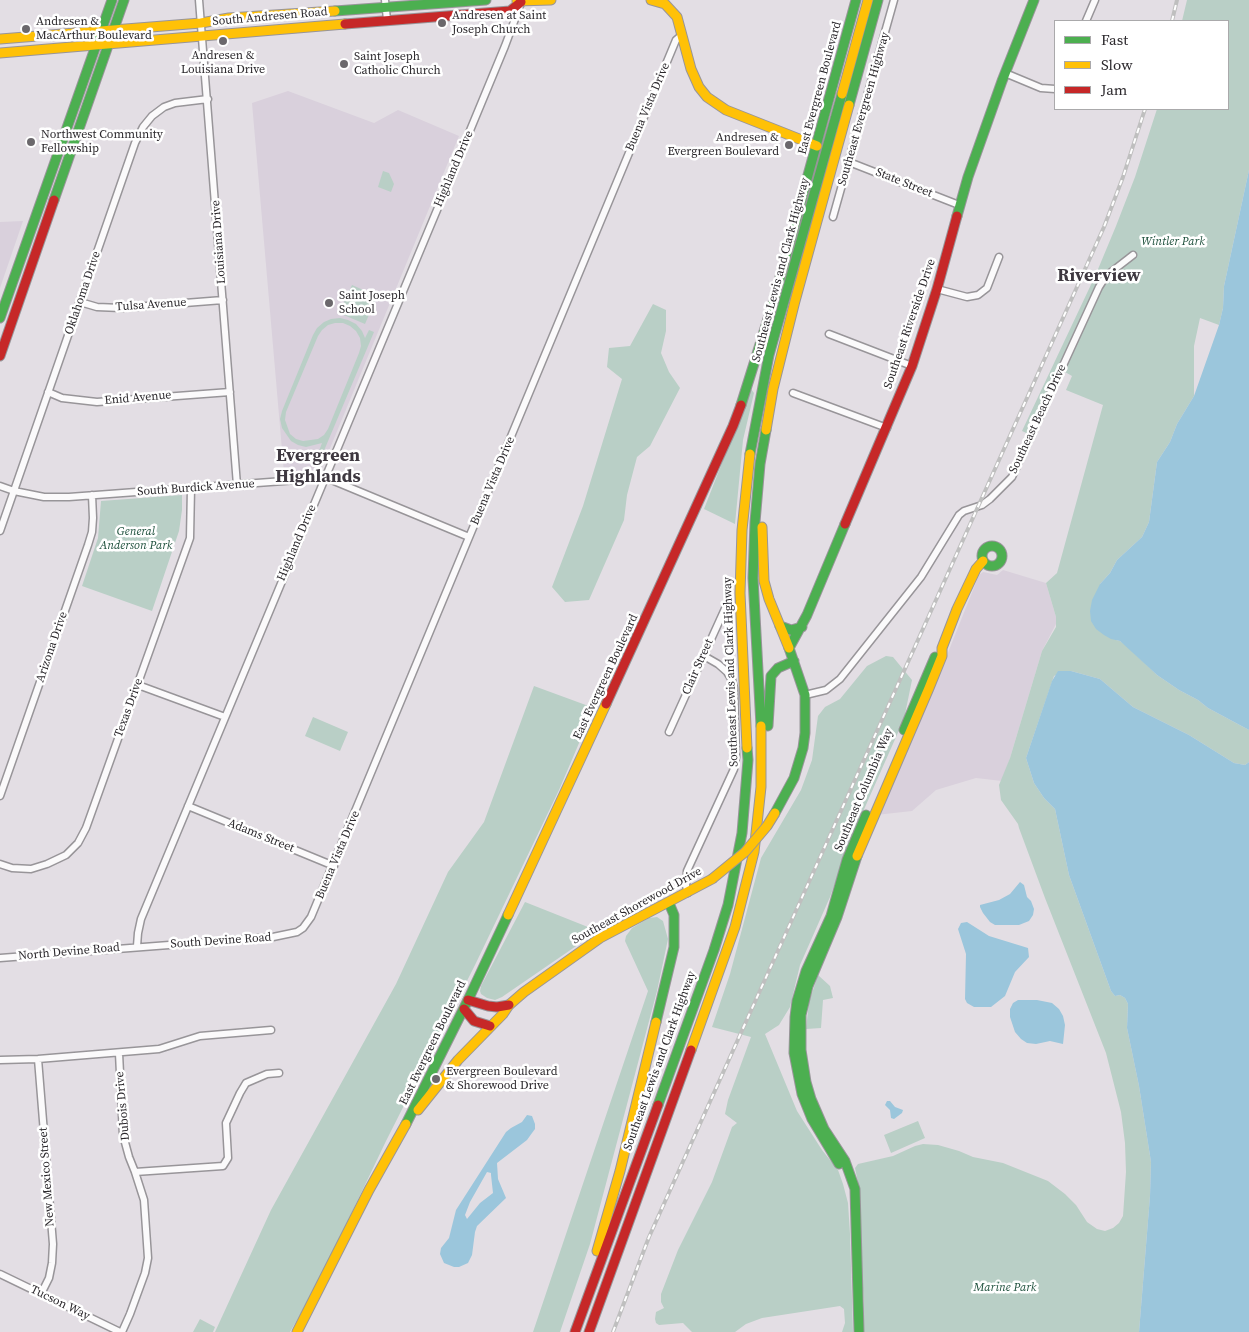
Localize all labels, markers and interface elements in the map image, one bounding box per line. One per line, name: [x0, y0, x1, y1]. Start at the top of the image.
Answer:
street label: South Andresen Road: [212, 5, 328, 29]
place label: Andresen at Saint Joseph Church: [452, 9, 546, 37]
place label: Andresen & MacArthur Boulevard: [36, 15, 152, 43]
marker: Andresen at Saint Joseph Church: [436, 17, 448, 29]
street label: East Evergreen Boulevard: [795, 20, 845, 156]
legend: [1054, 20, 1229, 110]
marker: Andresen & MacArthur Boulevard: [20, 23, 32, 35]
text: Fast: [1101, 29, 1128, 50]
street label: Southeast Evergreen Highway: [835, 31, 893, 187]
marker: Andresen & Louisiana Drive: [217, 35, 229, 47]
place label: Andresen & Louisiana Drive: [181, 49, 265, 77]
place label: Saint Joseph Catholic Church: [354, 50, 441, 78]
text: Slow: [1101, 54, 1133, 75]
marker: Saint Joseph Catholic Church: [338, 58, 350, 70]
street label: Buena Vista Drive: [623, 61, 673, 153]
text: Jam: [1101, 79, 1127, 100]
place label: Northwest Community Fellowship: [41, 128, 163, 156]
street label: Highland Drive: [431, 129, 477, 209]
place label: Andresen & Evergreen Boulevard: [667, 131, 779, 159]
marker: Northwest Community Fellowship: [25, 136, 37, 148]
marker: Andresen & Evergreen Boulevard: [783, 139, 795, 151]
street label: State Street: [874, 165, 934, 201]
street label: Southeast Lewis and Clark Highway: [749, 176, 813, 364]
street label: Louisiana Drive: [209, 200, 229, 284]
park label: Wintler Park: [1141, 235, 1205, 249]
street label: Oklahoma Drive: [62, 249, 104, 337]
street label: Southeast Riverside Drive: [881, 257, 939, 391]
district label: Riverview: [1057, 265, 1141, 287]
place label: Saint Joseph School: [339, 289, 405, 317]
street label: Tulsa Avenue: [115, 295, 187, 315]
marker: Saint Joseph School: [323, 297, 335, 309]
street label: Southeast Beach Drive: [1006, 362, 1070, 476]
street label: Enid Avenue: [104, 388, 172, 408]
street label: Buena Vista Drive: [468, 435, 518, 527]
district label: Evergreen Highlands: [275, 445, 361, 488]
street label: South Burdick Avenue: [137, 477, 255, 499]
street label: Highland Drive: [274, 503, 320, 583]
park label: General Anderson Park: [100, 525, 172, 553]
street label: Southeast Lewis and Clark Highway: [720, 577, 742, 767]
street label: Arizona Drive: [33, 610, 71, 684]
street label: East Evergreen Boulevard: [571, 612, 641, 742]
street label: Clair Street: [679, 637, 717, 697]
street label: Texas Drive: [112, 677, 146, 739]
street label: Southeast Columbia Way: [832, 726, 896, 854]
street label: Buena Vista Drive: [313, 809, 363, 901]
street label: Adams Street: [226, 816, 296, 856]
street label: Southeast Shorewood Drive: [570, 864, 704, 948]
street label: South Devine Road: [170, 930, 272, 952]
street label: North Devine Road: [18, 940, 120, 964]
street label: Southeast Lewis and Clark Highway: [621, 969, 699, 1153]
street label: East Evergreen Boulevard: [397, 978, 469, 1108]
place label: Evergreen Boulevard & Shorewood Drive: [446, 1065, 558, 1093]
street label: Dubois Drive: [113, 1071, 133, 1141]
marker: Evergreen Boulevard & Shorewood Drive: [430, 1073, 442, 1085]
street label: New Mexico Street: [36, 1127, 58, 1227]
park label: Marine Park: [973, 1281, 1037, 1295]
street label: Tucson Way: [28, 1282, 92, 1324]

